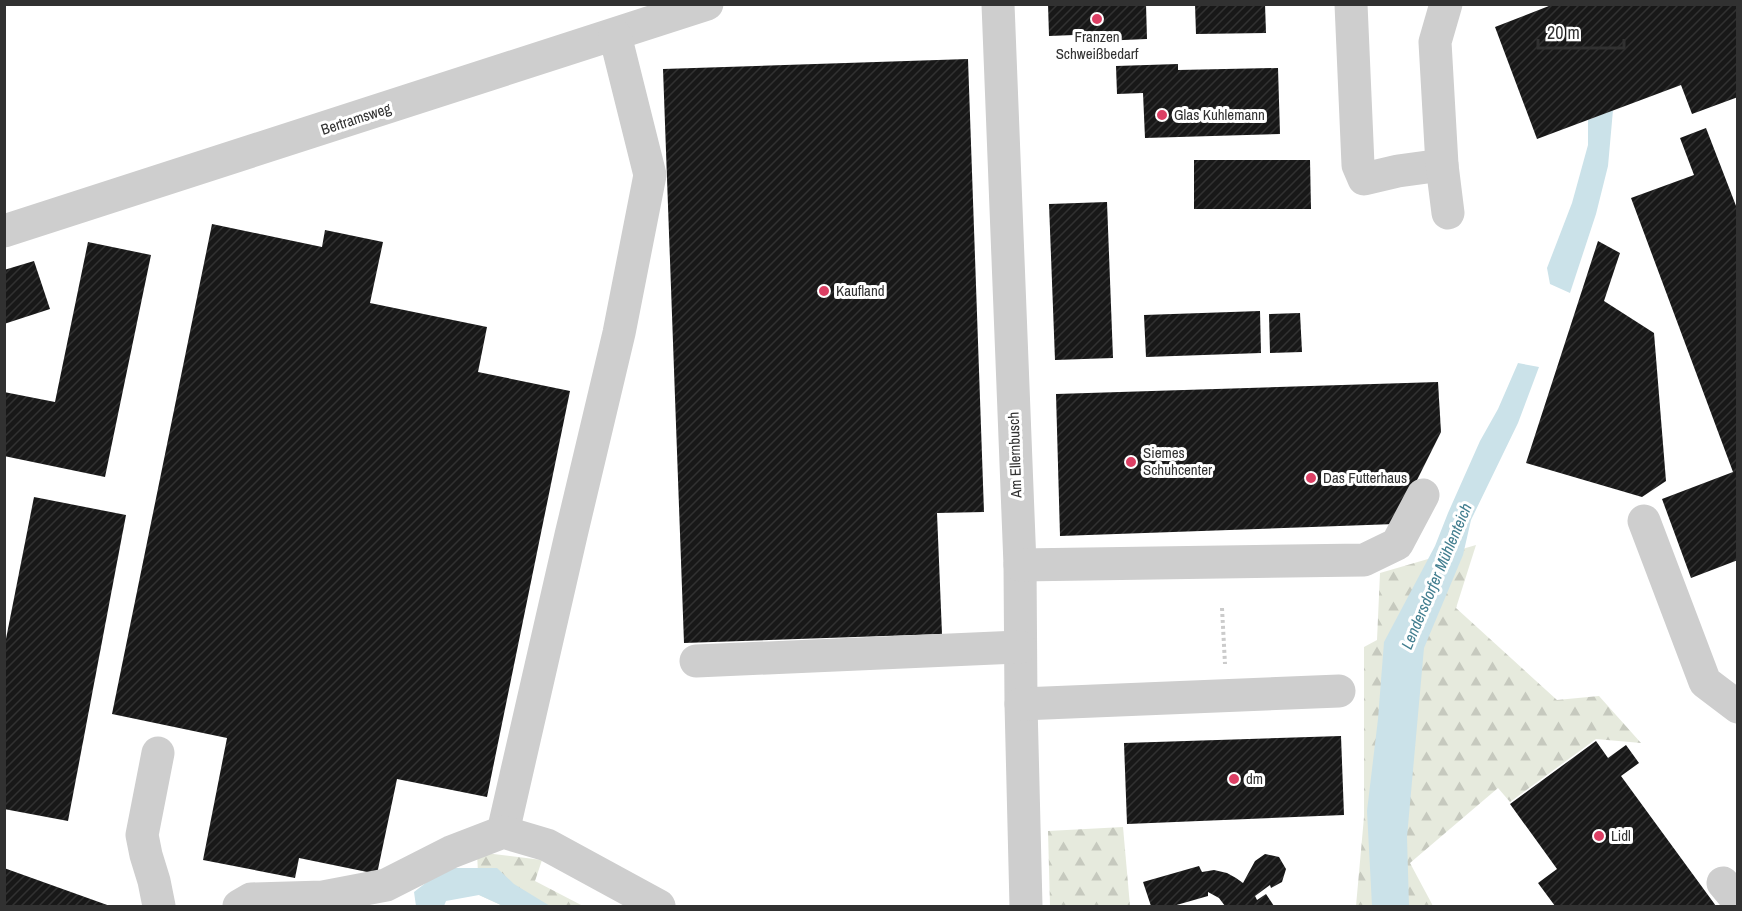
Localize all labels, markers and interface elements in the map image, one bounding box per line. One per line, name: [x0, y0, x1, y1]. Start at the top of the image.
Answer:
marker: Franzen Schweißbedarf: [1090, 12, 1104, 26]
scale bar: [1538, 12, 1624, 50]
text: 20 m: [1547, 20, 1580, 45]
place label: Franzen Schweißbedarf: [1056, 26, 1139, 64]
street label: Bertramsweg: [318, 97, 394, 140]
place label: Glas Kuhlemann: [1174, 104, 1265, 125]
marker: Glas Kuhlemann: [1155, 108, 1169, 122]
place label: Kaufland: [836, 280, 885, 301]
marker: Kaufland: [817, 284, 831, 298]
street label: Am Ellernbusch: [1003, 412, 1027, 499]
place label: Siemes Schuhcenter: [1143, 442, 1212, 480]
marker: Siemes Schuhcenter: [1124, 455, 1138, 469]
place label: Das Futterhaus: [1323, 467, 1407, 488]
marker: Das Futterhaus: [1304, 471, 1318, 485]
water label: Lendersdorfer Mühlenteich: [1395, 500, 1477, 652]
place label: dm: [1246, 768, 1263, 789]
marker: dm: [1227, 772, 1241, 786]
place label: Lidl: [1611, 825, 1631, 846]
marker: Lidl: [1592, 829, 1606, 843]

